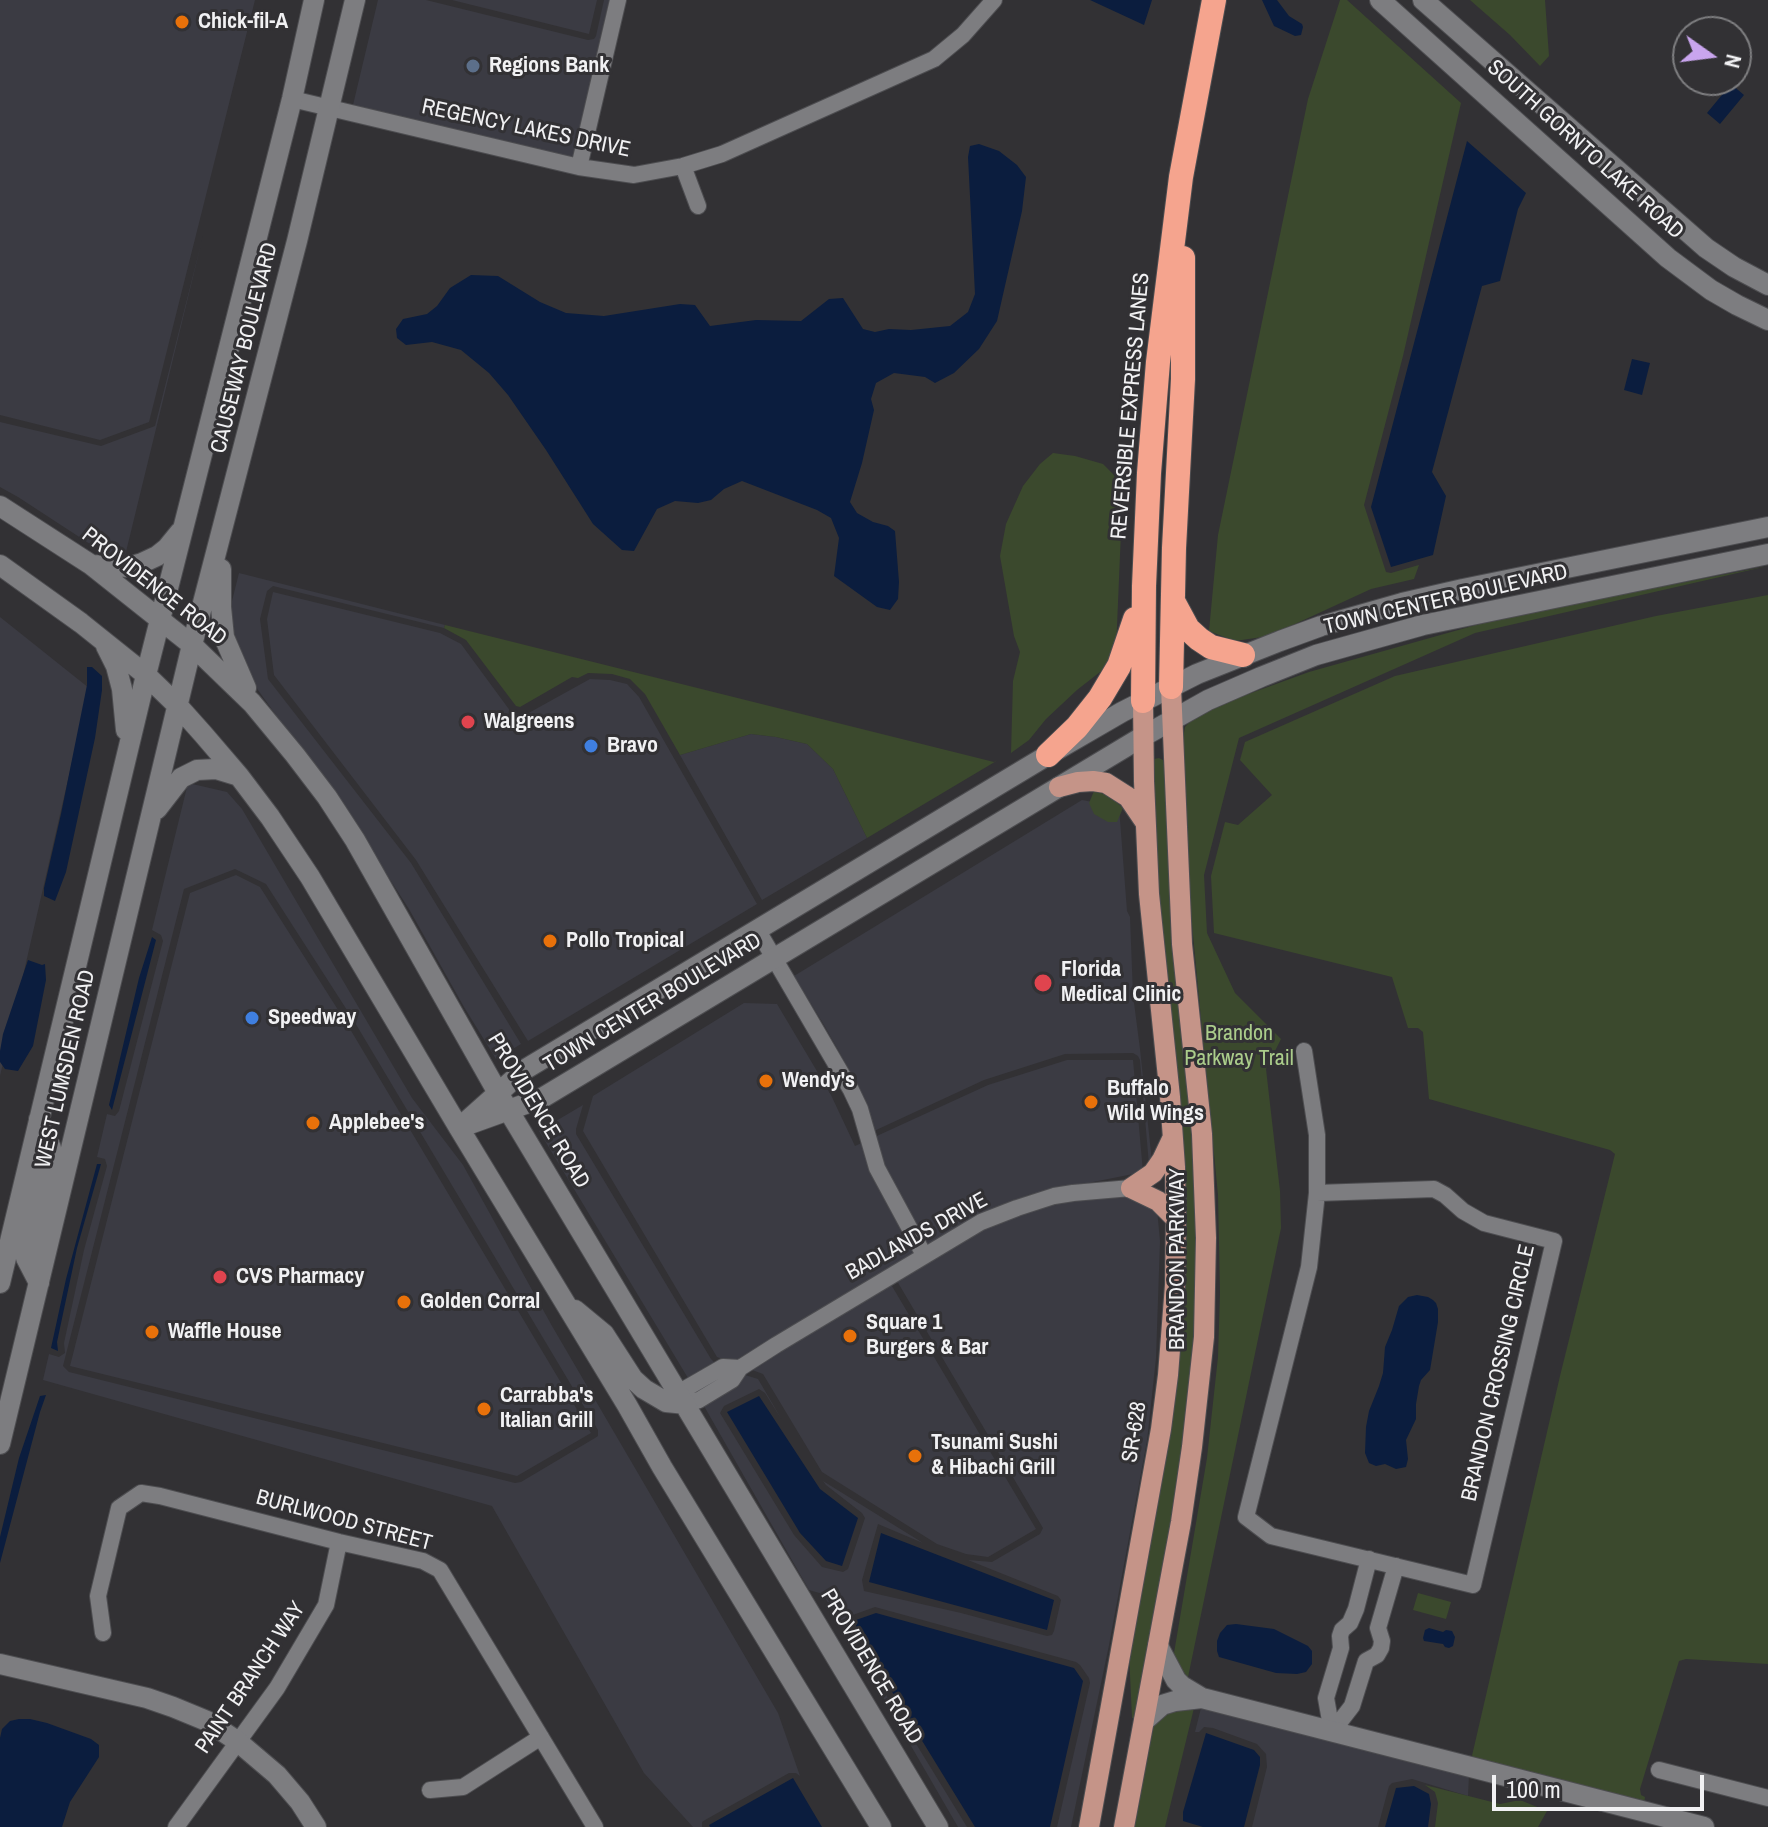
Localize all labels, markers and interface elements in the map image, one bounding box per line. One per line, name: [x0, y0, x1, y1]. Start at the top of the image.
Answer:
place label: Chick-fil-A: [198, 9, 288, 35]
marker: Chick-fil-A: [173, 13, 191, 31]
north arrow: [1672, 16, 1752, 96]
text: N: [1717, 51, 1749, 71]
place label: Regions Bank: [489, 53, 609, 79]
street label: SOUTH GORNTO LAKE ROAD: [1481, 55, 1689, 245]
marker: Regions Bank: [464, 57, 482, 75]
street label: REGENCY LAKES DRIVE: [419, 94, 633, 164]
street label: CAUSEWAY BOULEVARD: [206, 240, 284, 456]
street label: REVERSIBLE EXPRESS LANES: [1106, 272, 1156, 540]
street label: PROVIDENCE ROAD: [76, 522, 232, 652]
street label: TOWN CENTER BOULEVARD: [1322, 559, 1570, 641]
place label: Walgreens: [484, 709, 575, 735]
marker: Walgreens: [459, 713, 477, 731]
place label: Bravo: [607, 733, 658, 759]
marker: Bravo: [582, 737, 600, 755]
street label: TOWN CENTER BOULEVARD: [540, 928, 766, 1078]
place label: Pollo Tropical: [566, 928, 684, 954]
marker: Pollo Tropical: [541, 932, 559, 950]
place label: Florida Medical Clinic: [1061, 957, 1181, 1008]
street label: WEST LUMSDEN ROAD: [30, 967, 102, 1171]
marker: Florida Medical Clinic: [1032, 972, 1054, 994]
place label: Speedway: [268, 1005, 356, 1031]
marker: Speedway: [243, 1009, 261, 1027]
park label: Brandon Parkway Trail: [1184, 1021, 1294, 1072]
street label: PROVIDENCE ROAD: [481, 1029, 595, 1193]
place label: Wendy's: [782, 1068, 855, 1094]
marker: Wendy's: [757, 1072, 775, 1090]
place label: Buffalo Wild Wings: [1107, 1076, 1204, 1128]
marker: Buffalo Wild Wings: [1082, 1093, 1100, 1111]
place label: Applebee's: [329, 1110, 425, 1136]
marker: Applebee's: [304, 1114, 322, 1132]
street label: BRANDON PARKWAY: [1165, 1168, 1191, 1350]
street label: BADLANDS DRIVE: [842, 1187, 992, 1287]
street label: BRANDON CROSSING CIRCLE: [1457, 1242, 1541, 1504]
place label: CVS Pharmacy: [236, 1264, 364, 1290]
marker: CVS Pharmacy: [211, 1268, 229, 1286]
place label: Golden Corral: [420, 1289, 540, 1315]
marker: Golden Corral: [395, 1293, 413, 1311]
place label: Square 1 Burgers & Bar: [866, 1310, 988, 1362]
place label: Waffle House: [168, 1319, 282, 1345]
marker: Waffle House: [143, 1323, 161, 1341]
marker: Square 1 Burgers & Bar: [841, 1327, 859, 1345]
place label: Carrabba's Italian Grill: [500, 1383, 594, 1434]
marker: Carrabba's Italian Grill: [475, 1400, 493, 1418]
street label: SR-628: [1117, 1400, 1153, 1464]
place label: Tsunami Sushi & Hibachi Grill: [931, 1430, 1058, 1482]
marker: Tsunami Sushi & Hibachi Grill: [906, 1447, 924, 1465]
street label: BURLWOOD STREET: [253, 1485, 435, 1557]
street label: PROVIDENCE ROAD: [814, 1585, 928, 1749]
street label: PAINT BRANCH WAY: [191, 1597, 311, 1759]
scale bar: [1496, 1759, 1708, 1809]
text: 100 m: [1506, 1773, 1561, 1805]

